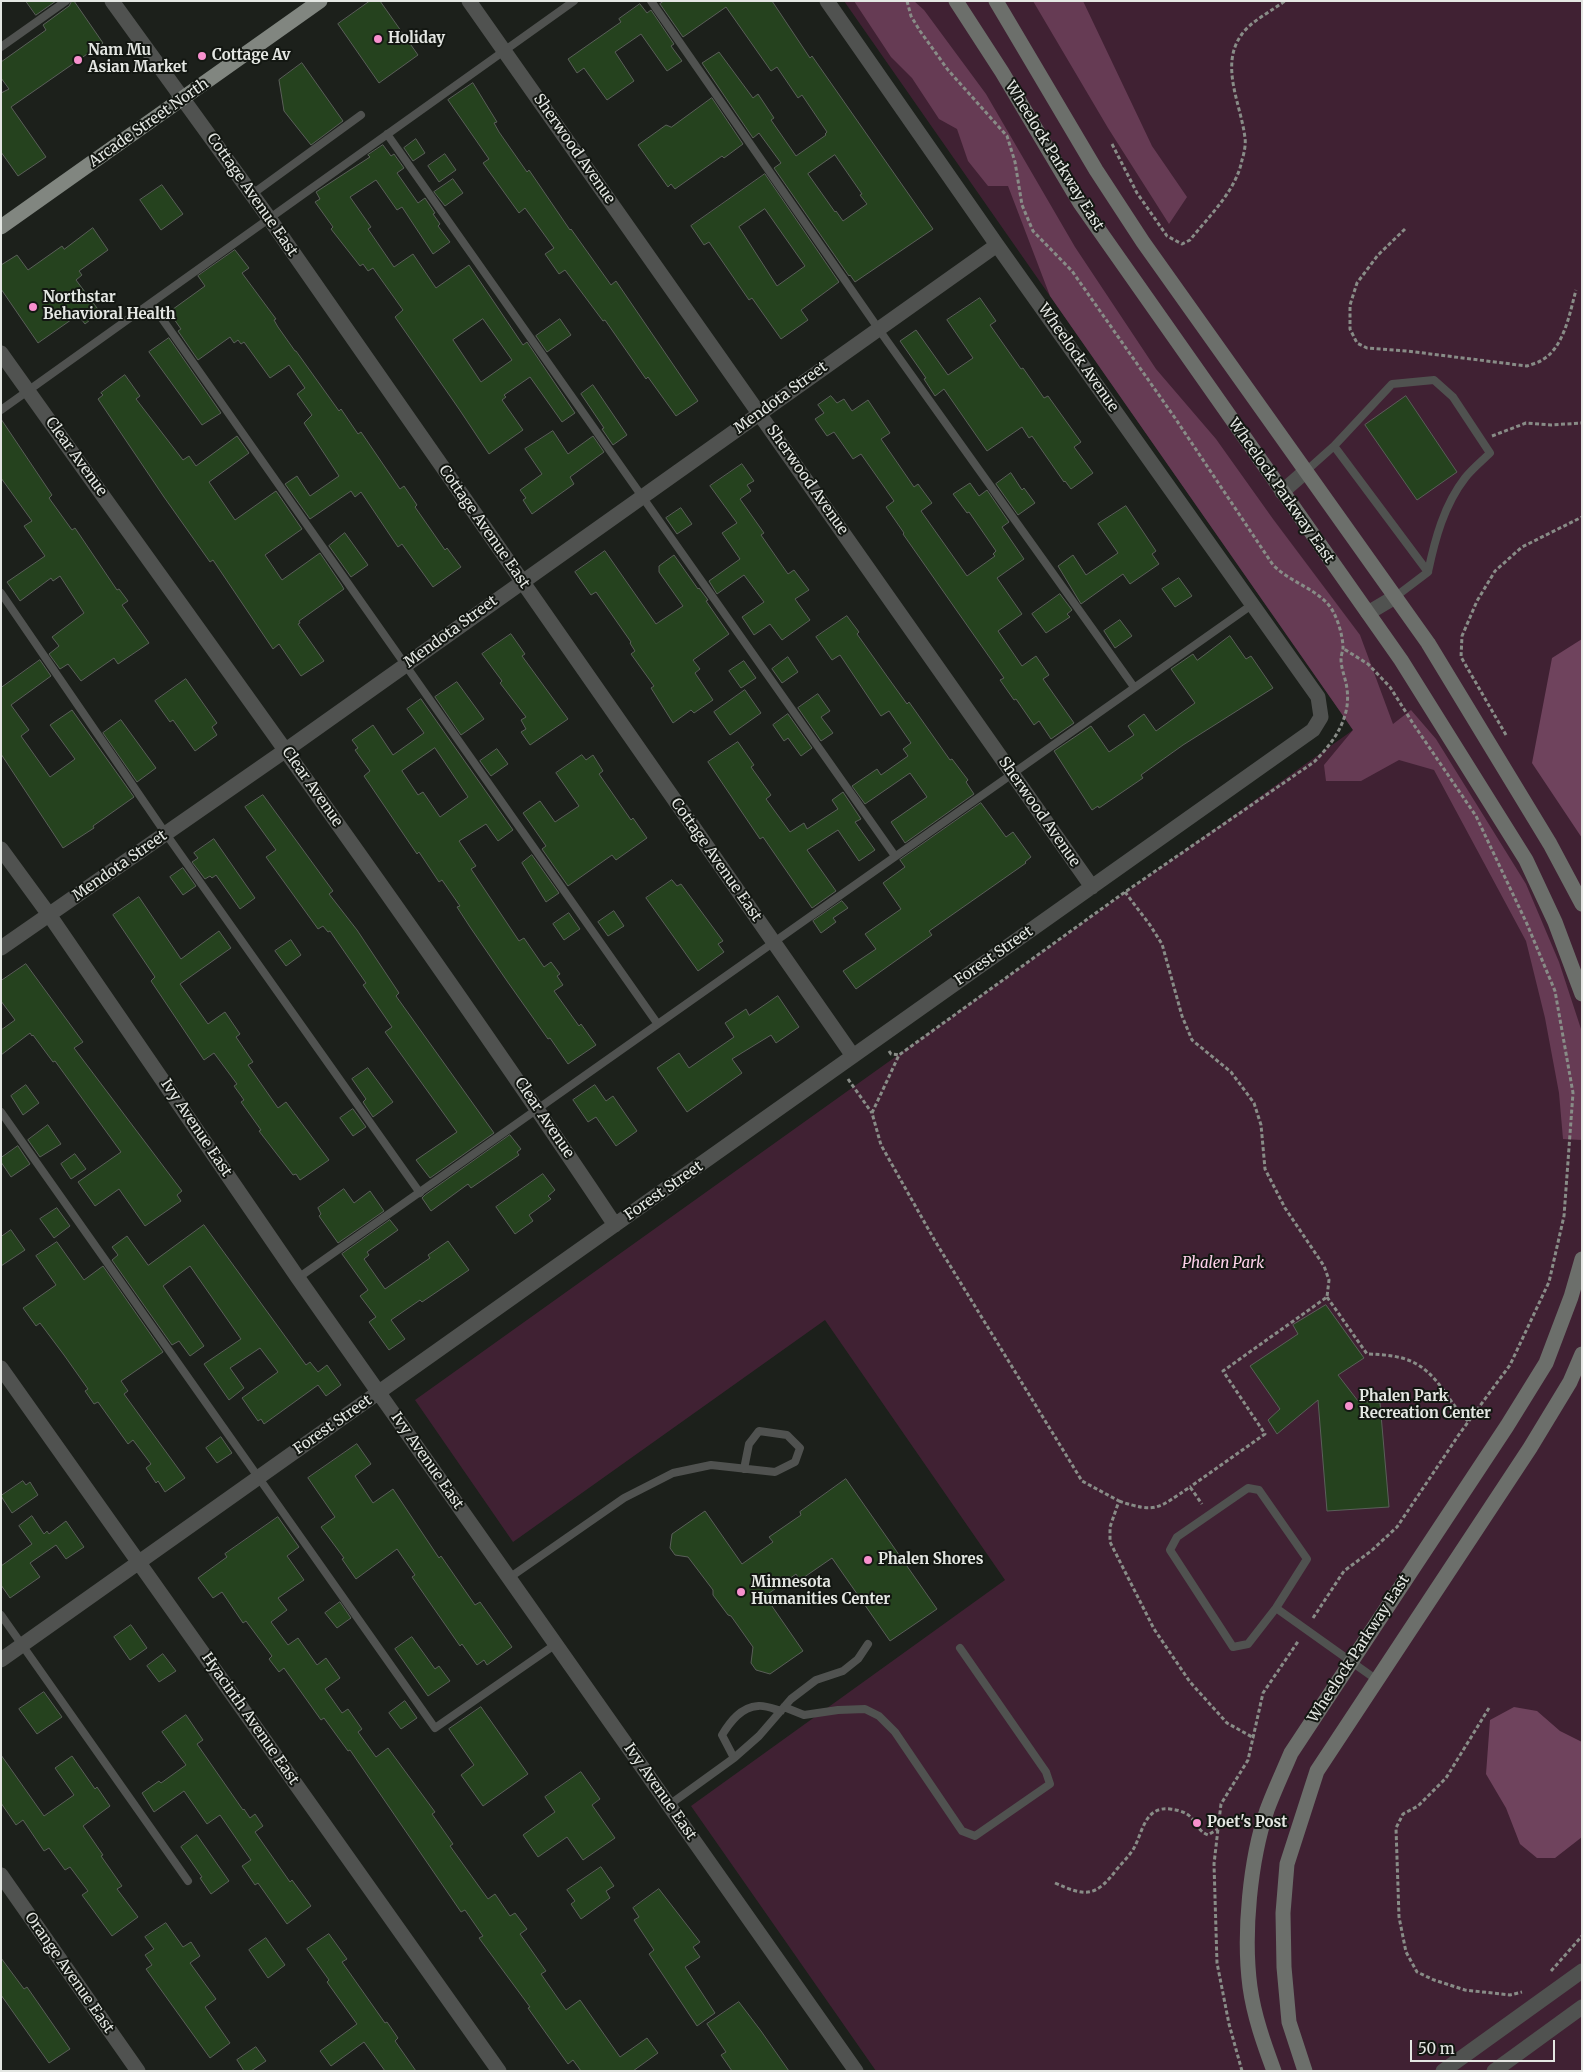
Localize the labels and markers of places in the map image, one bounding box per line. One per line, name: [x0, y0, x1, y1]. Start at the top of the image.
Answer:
place label: Holiday: [388, 30, 445, 48]
marker: Holiday: [372, 33, 384, 45]
place label: Nam Mu Asian Market: [88, 42, 187, 77]
place label: Cottage Av: [212, 47, 291, 65]
marker: Cottage Av: [196, 50, 208, 62]
marker: Nam Mu Asian Market: [72, 54, 84, 66]
place label: Northstar Behavioral Health: [43, 289, 176, 324]
marker: Northstar Behavioral Health: [27, 301, 39, 313]
place label: Phalen Park Recreation Center: [1359, 1388, 1491, 1423]
marker: Phalen Park Recreation Center: [1343, 1400, 1355, 1412]
place label: Phalen Shores: [878, 1551, 983, 1569]
marker: Phalen Shores: [862, 1554, 874, 1566]
place label: Minnesota Humanities Center: [751, 1574, 890, 1609]
marker: Minnesota Humanities Center: [735, 1586, 747, 1598]
place label: Poet's Post: [1207, 1814, 1287, 1832]
marker: Poet's Post: [1191, 1817, 1203, 1829]

